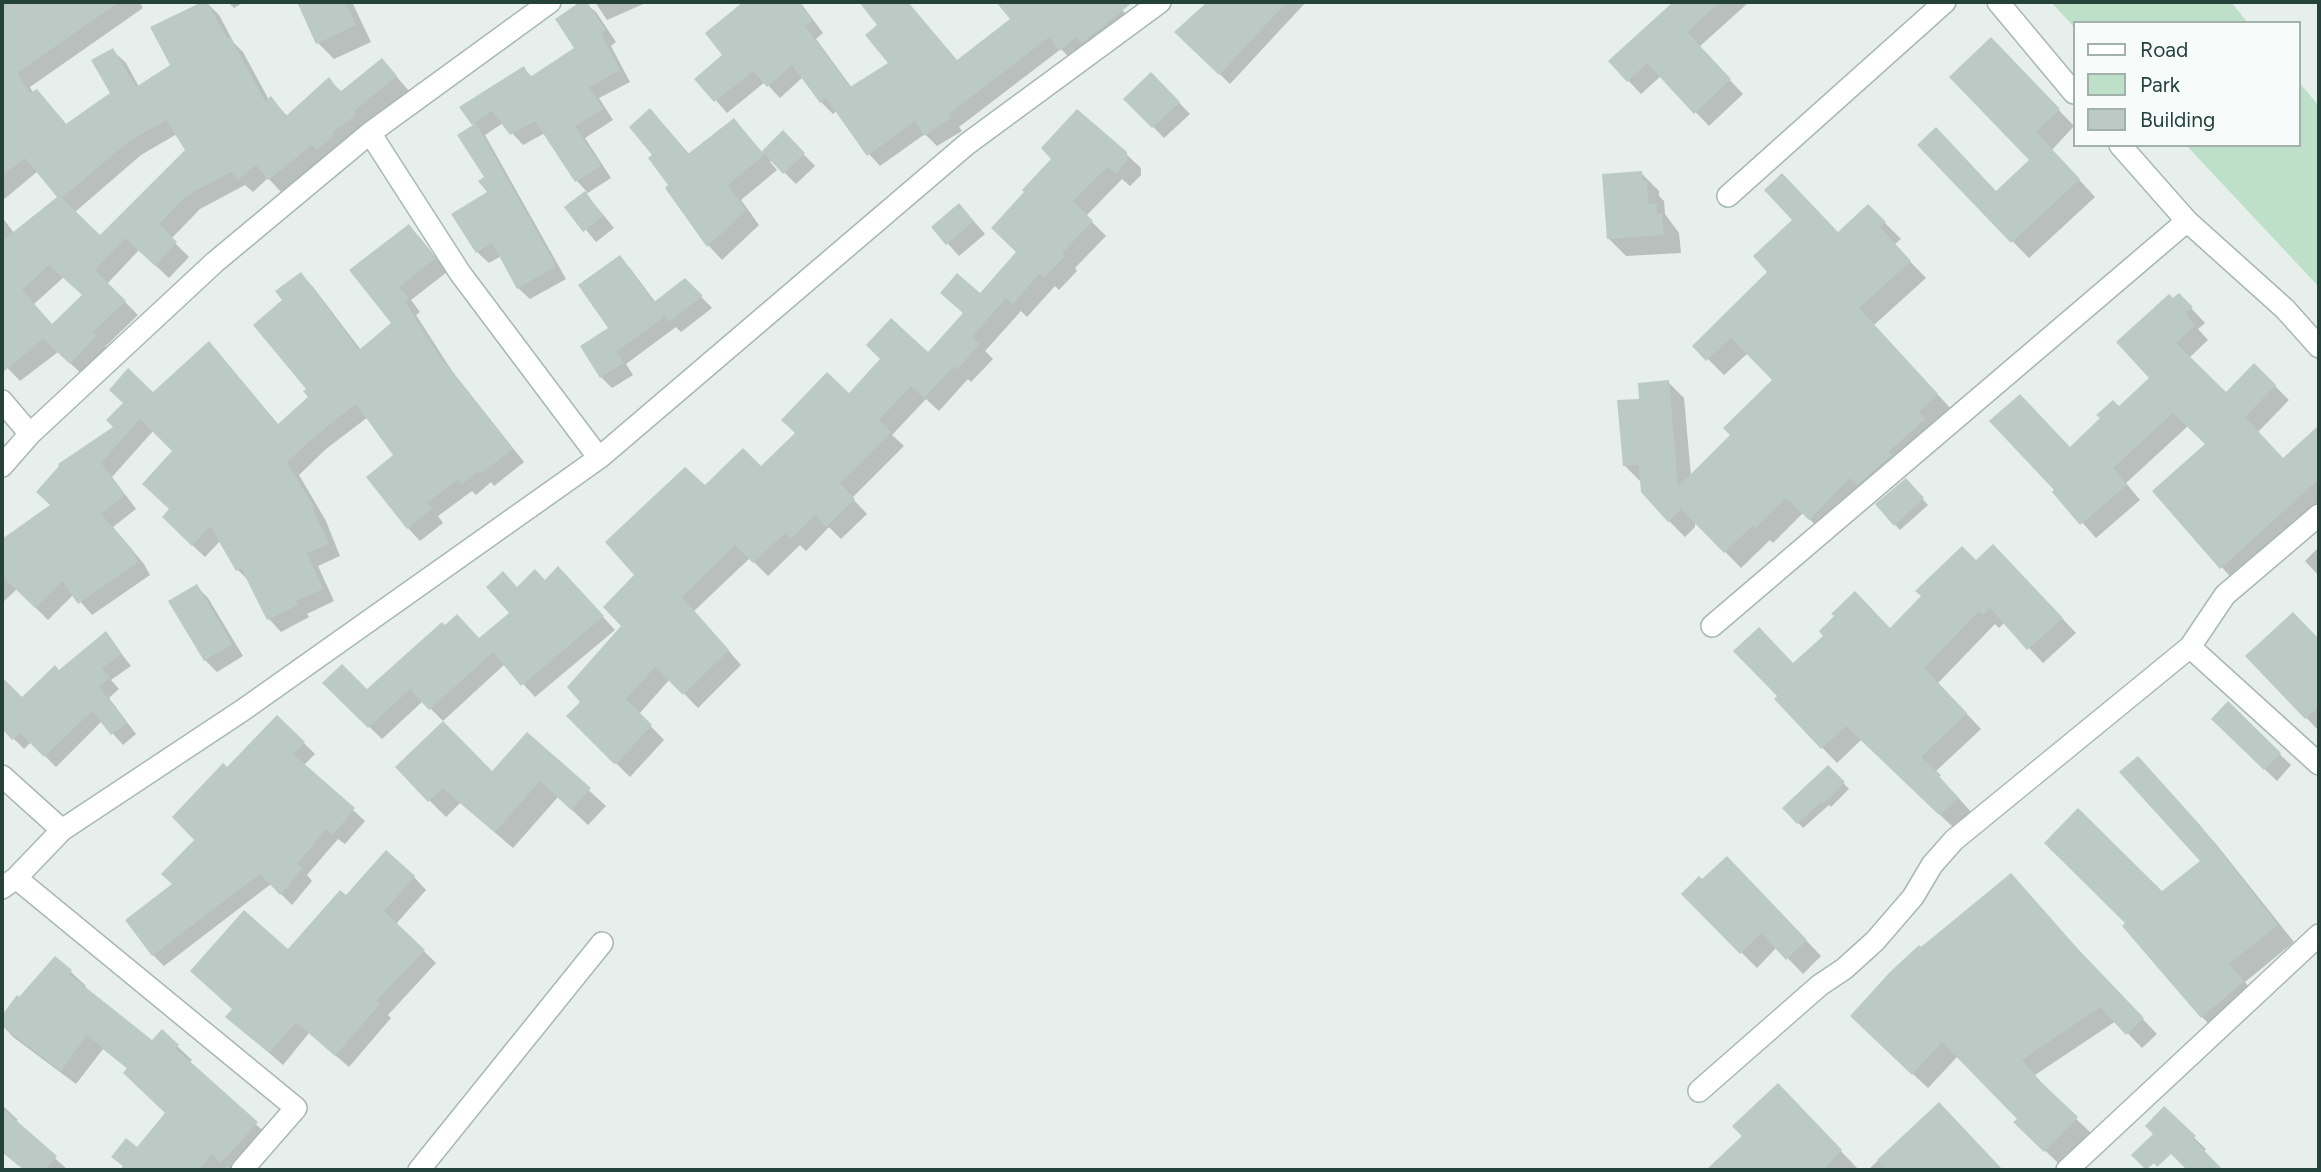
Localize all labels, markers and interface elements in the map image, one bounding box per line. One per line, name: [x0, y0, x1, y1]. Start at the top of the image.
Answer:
legend: [2072, 21, 2300, 147]
text: Road: [2140, 37, 2188, 62]
text: Park: [2140, 72, 2180, 97]
text: Building: [2140, 107, 2215, 132]

